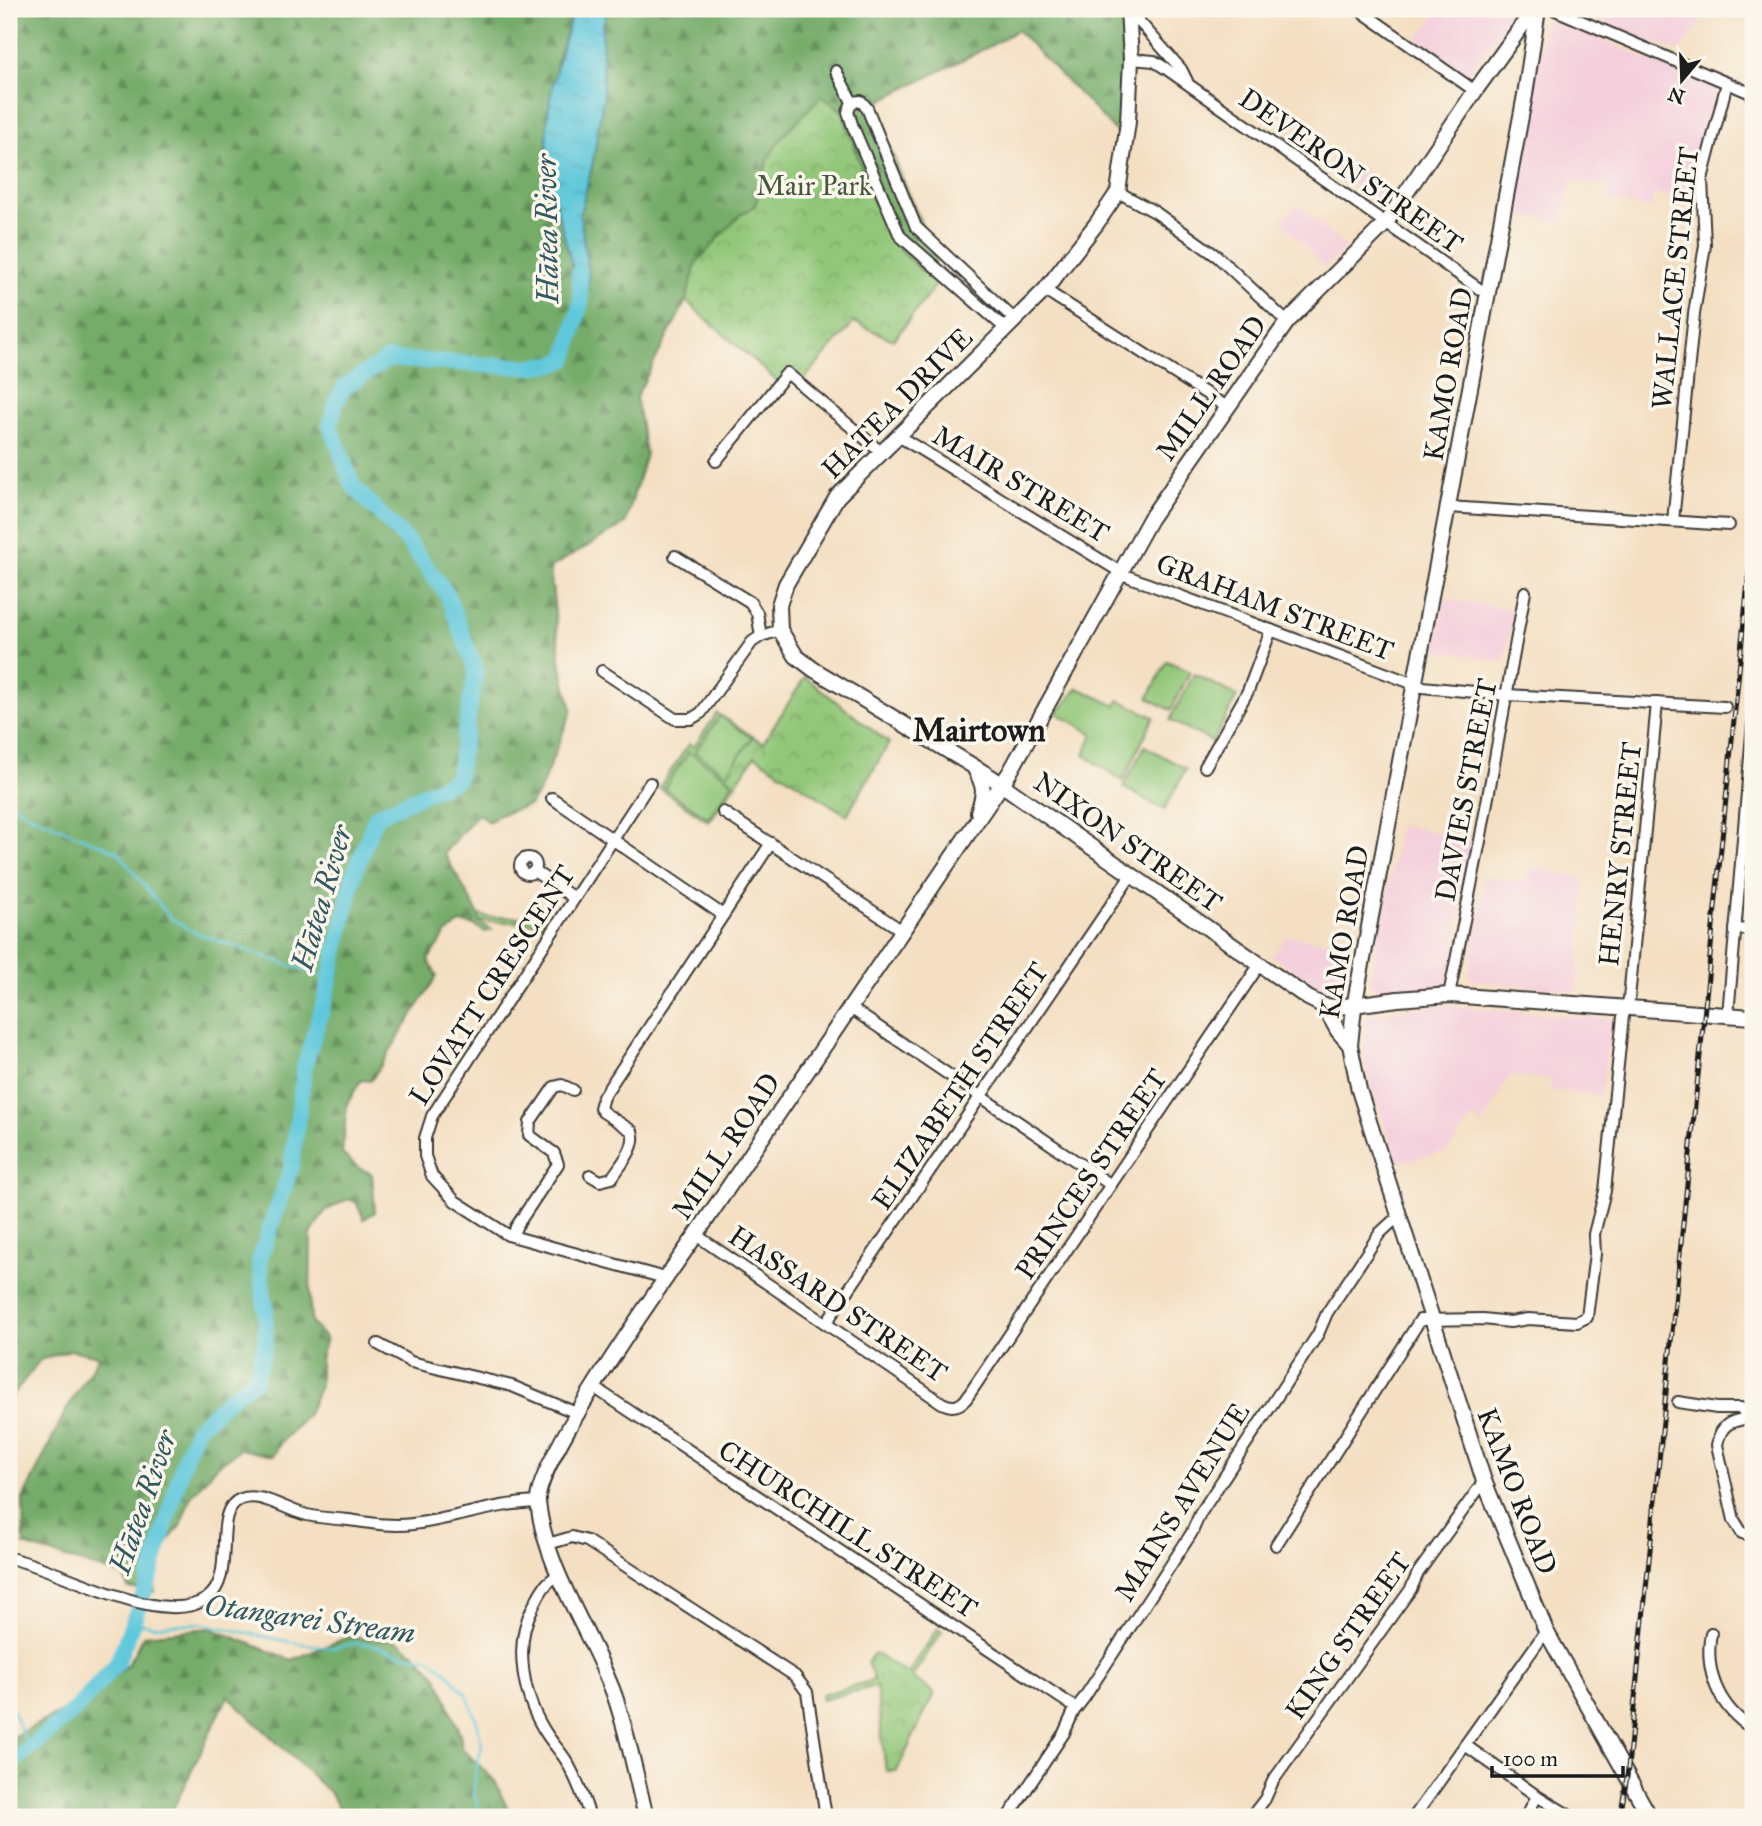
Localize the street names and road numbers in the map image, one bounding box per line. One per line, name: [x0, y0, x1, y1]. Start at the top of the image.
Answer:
street label: DEVERON STREET: [1232, 81, 1470, 261]
street label: WALLACE STREET: [1644, 145, 1706, 411]
street label: KAMO ROAD: [1416, 284, 1480, 464]
street label: MILL ROAD: [1148, 309, 1274, 467]
street label: HATEA DRIVE: [814, 320, 980, 486]
street label: MAIR STREET: [926, 418, 1116, 550]
street label: GRAHAM STREET: [1151, 546, 1399, 668]
street label: DAVIES STREET: [1427, 676, 1505, 904]
street label: HENRY STREET: [1591, 740, 1649, 968]
street label: NIXON STREET: [1027, 764, 1229, 920]
street label: KAMO ROAD: [1312, 842, 1376, 1022]
street label: LOVATT CRESCENT: [401, 859, 583, 1111]
street label: ELIZABETH STREET: [864, 956, 1056, 1216]
street label: PRINCES STREET: [1007, 1062, 1175, 1286]
street label: MILL ROAD: [664, 1066, 788, 1226]
street label: HASSARD STREET: [722, 1218, 954, 1390]
street label: MAINS AVENUE: [1107, 1396, 1257, 1608]
street label: KAMO ROAD: [1469, 1403, 1565, 1579]
street label: CHURCHILL STREET: [712, 1432, 984, 1626]
street label: KING STREET: [1277, 1546, 1419, 1726]

